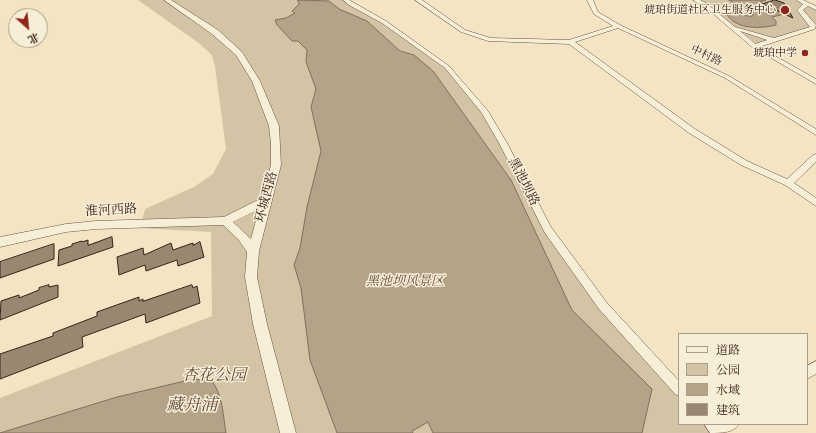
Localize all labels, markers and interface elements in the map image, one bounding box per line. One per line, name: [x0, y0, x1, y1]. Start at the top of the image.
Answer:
place label: 琥珀街道社区卫生服务中心: [644, 3, 776, 17]
marker: 琥珀街道社区卫生服务中心: [779, 4, 791, 16]
north arrow: [8, 8, 48, 48]
text: 北: [25, 29, 42, 47]
street label: 中村路: [688, 43, 724, 69]
place label: 琥珀中学: [753, 46, 797, 60]
marker: 琥珀中学: [800, 48, 810, 58]
street label: 黑池坝路: [504, 155, 542, 209]
street label: 环城西路: [253, 170, 281, 224]
street label: 淮河西路: [85, 202, 137, 220]
park label: 黑池坝风景区: [366, 274, 444, 290]
legend: [678, 333, 808, 425]
text: 道路: [716, 342, 740, 358]
text: 公园: [716, 362, 740, 378]
park label: 杏花公园: [182, 366, 246, 386]
text: 水域: [716, 382, 740, 398]
water label: 藏舟浦: [167, 396, 217, 416]
text: 建筑: [716, 402, 740, 418]

